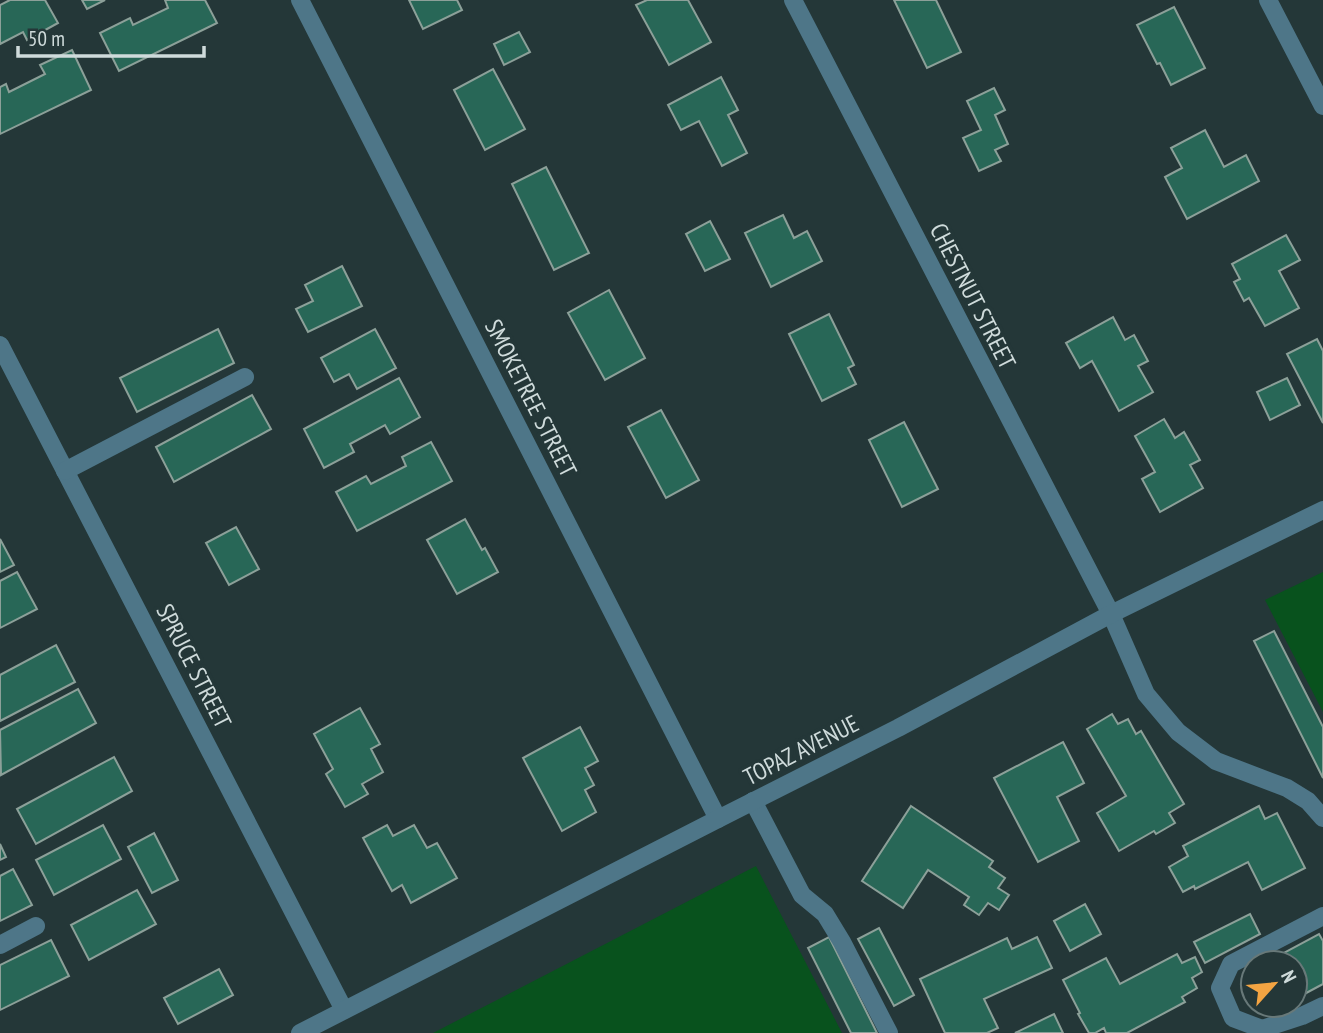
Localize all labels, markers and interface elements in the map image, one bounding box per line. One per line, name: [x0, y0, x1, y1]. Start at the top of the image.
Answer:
scale bar: [18, 14, 203, 58]
text: 50 m: [28, 25, 65, 52]
street label: CHESTNUT STREET: [923, 218, 1023, 374]
street label: SMOKETREE STREET: [478, 314, 584, 482]
street label: SPRUCE STREET: [149, 599, 239, 734]
street label: TOPAZ AVENUE: [738, 708, 864, 792]
north arrow: [1239, 949, 1309, 1019]
text: N: [1276, 966, 1302, 986]

